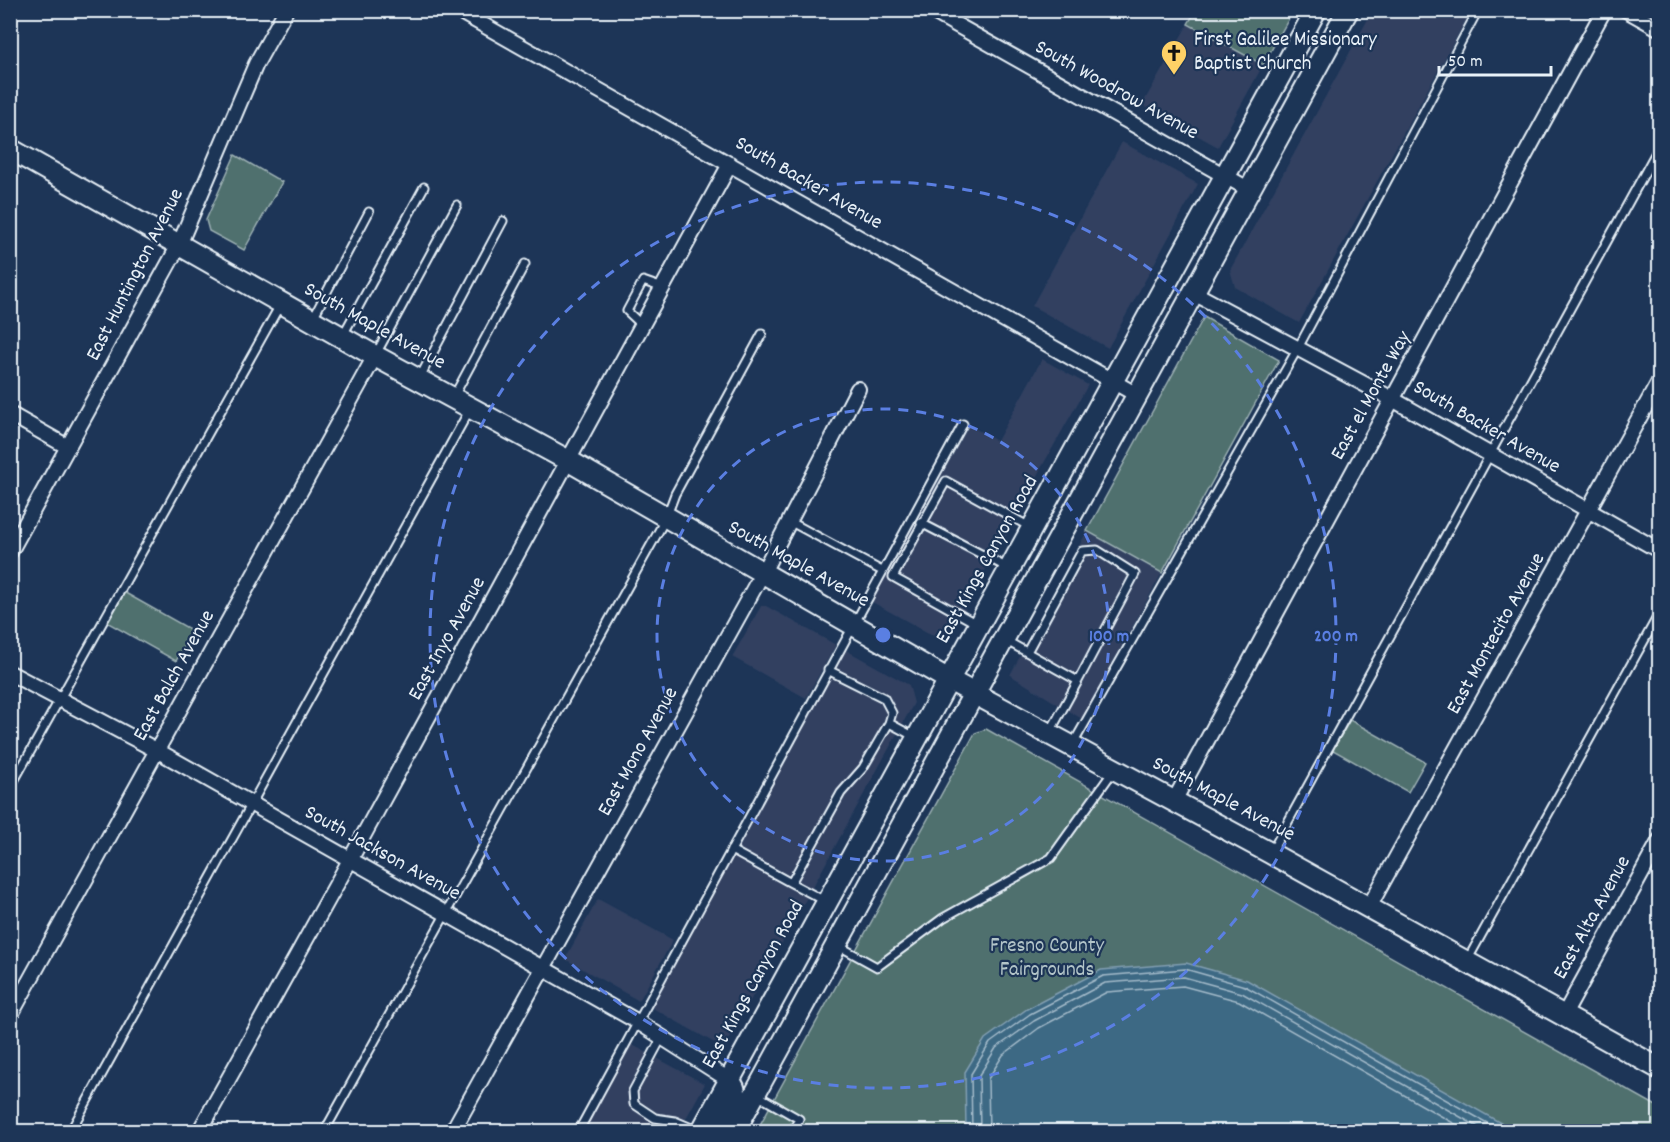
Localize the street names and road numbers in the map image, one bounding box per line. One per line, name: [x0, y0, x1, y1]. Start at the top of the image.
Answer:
street label: South Woodrow Avenue: [1029, 33, 1203, 149]
street label: South Backer Avenue: [729, 130, 887, 238]
street label: East Huntington Avenue: [80, 184, 192, 366]
street label: South Maple Avenue: [298, 276, 450, 378]
street label: East el Monte Way: [1324, 326, 1420, 466]
street label: South Backer Avenue: [1407, 374, 1565, 482]
street label: East Kings Canyon Road: [929, 470, 1047, 650]
street label: South Maple Avenue: [722, 514, 874, 616]
street label: East Montecito Avenue: [1440, 548, 1554, 720]
street label: East Inyo Avenue: [402, 572, 494, 706]
street label: East Balch Avenue: [127, 605, 223, 747]
street label: East Mono Avenue: [591, 682, 687, 822]
street label: South Maple Avenue: [1146, 750, 1300, 850]
street label: South Jackson Avenue: [298, 799, 466, 909]
street label: East Alta Avenue: [1547, 851, 1639, 985]
street label: East Kings Canyon Road: [695, 895, 813, 1075]

